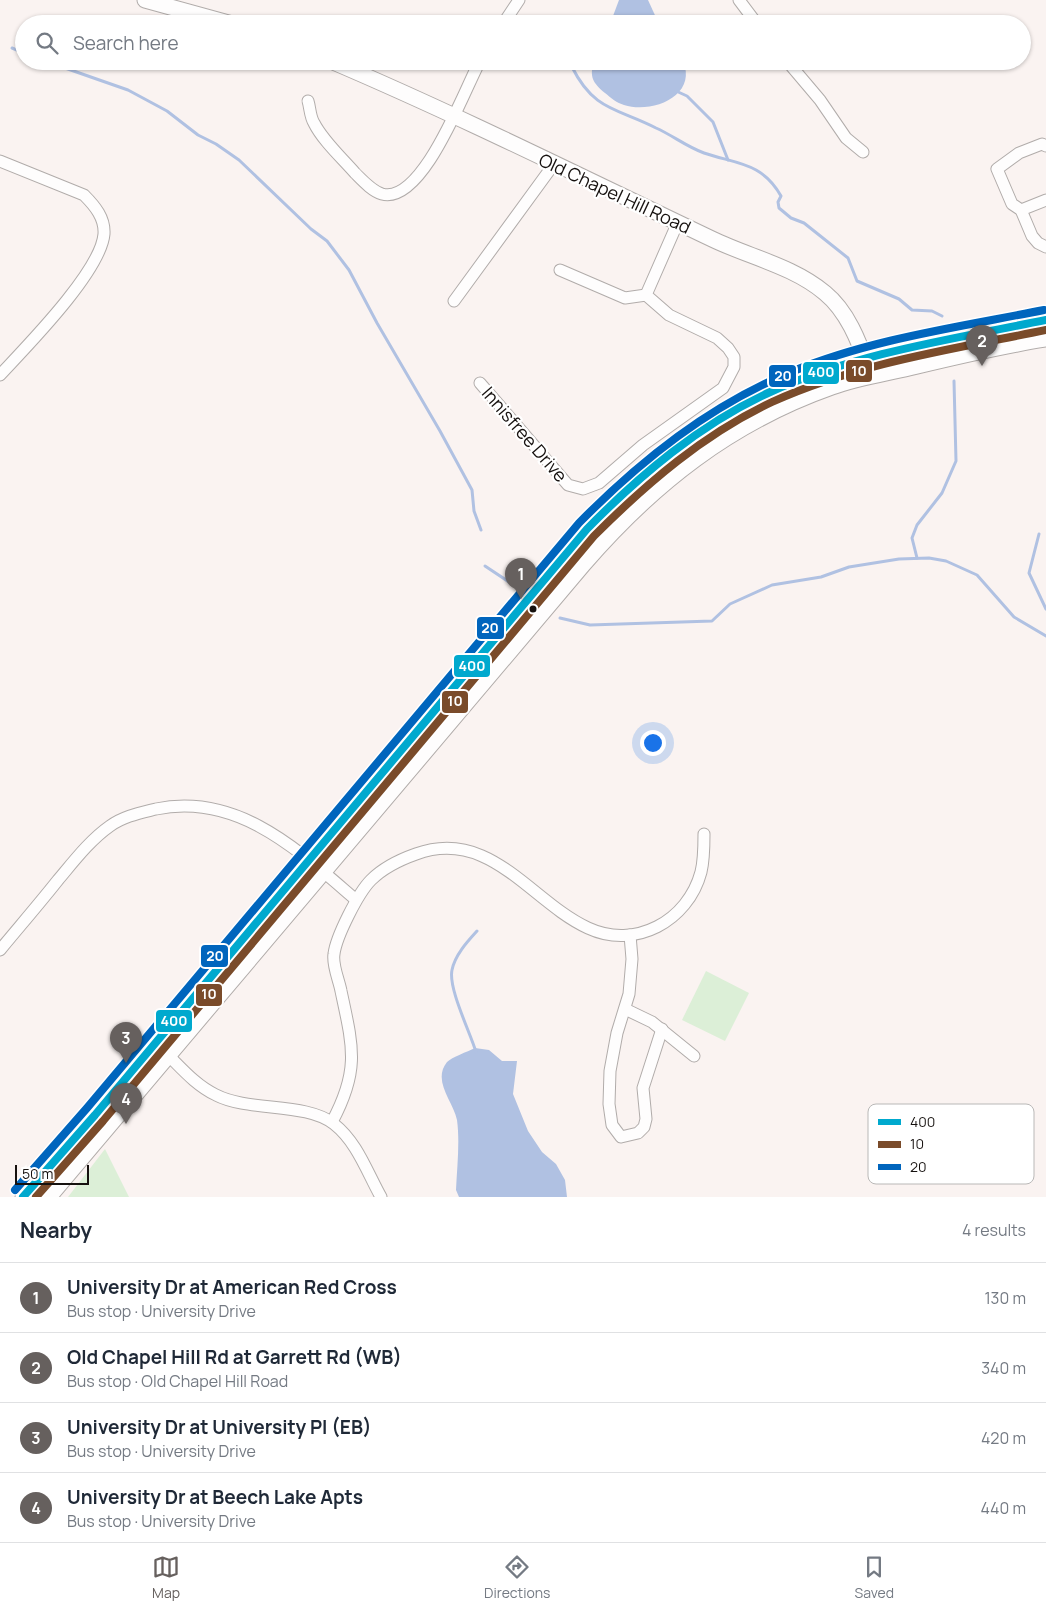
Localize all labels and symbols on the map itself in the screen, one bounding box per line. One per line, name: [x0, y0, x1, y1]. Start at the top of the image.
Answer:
street label: Old Chapel Hill Road: [535, 147, 695, 239]
pin: 2: [966, 325, 998, 366]
line badge: 10: [845, 359, 873, 383]
line badge: 400: [802, 361, 840, 385]
text: 10: [851, 361, 867, 380]
text: 400: [808, 362, 834, 381]
line badge: 20: [768, 364, 797, 388]
text: 20: [774, 366, 792, 385]
street label: Innisfree Drive: [477, 381, 573, 487]
pin: 1: [505, 558, 537, 599]
unlabelled marker: [528, 604, 538, 614]
line badge: 20: [476, 616, 505, 640]
text: 20: [481, 618, 499, 637]
line badge: 400: [453, 654, 491, 678]
text: 400: [459, 656, 485, 675]
line badge: 10: [441, 690, 469, 714]
text: 10: [447, 691, 463, 710]
your location: [640, 730, 666, 756]
line badge: 20: [200, 944, 229, 968]
text: 20: [206, 946, 224, 965]
line badge: 10: [195, 983, 223, 1007]
text: 10: [201, 984, 217, 1003]
line badge: 400: [155, 1009, 193, 1033]
text: 400: [161, 1011, 187, 1030]
pin: 3: [110, 1022, 142, 1063]
pin: 4: [110, 1083, 142, 1124]
legend: [868, 1104, 1034, 1184]
text: 400: [910, 1112, 935, 1131]
text: 10: [910, 1134, 924, 1153]
text: 20: [910, 1157, 927, 1176]
scale bar: [15, 1162, 89, 1185]

